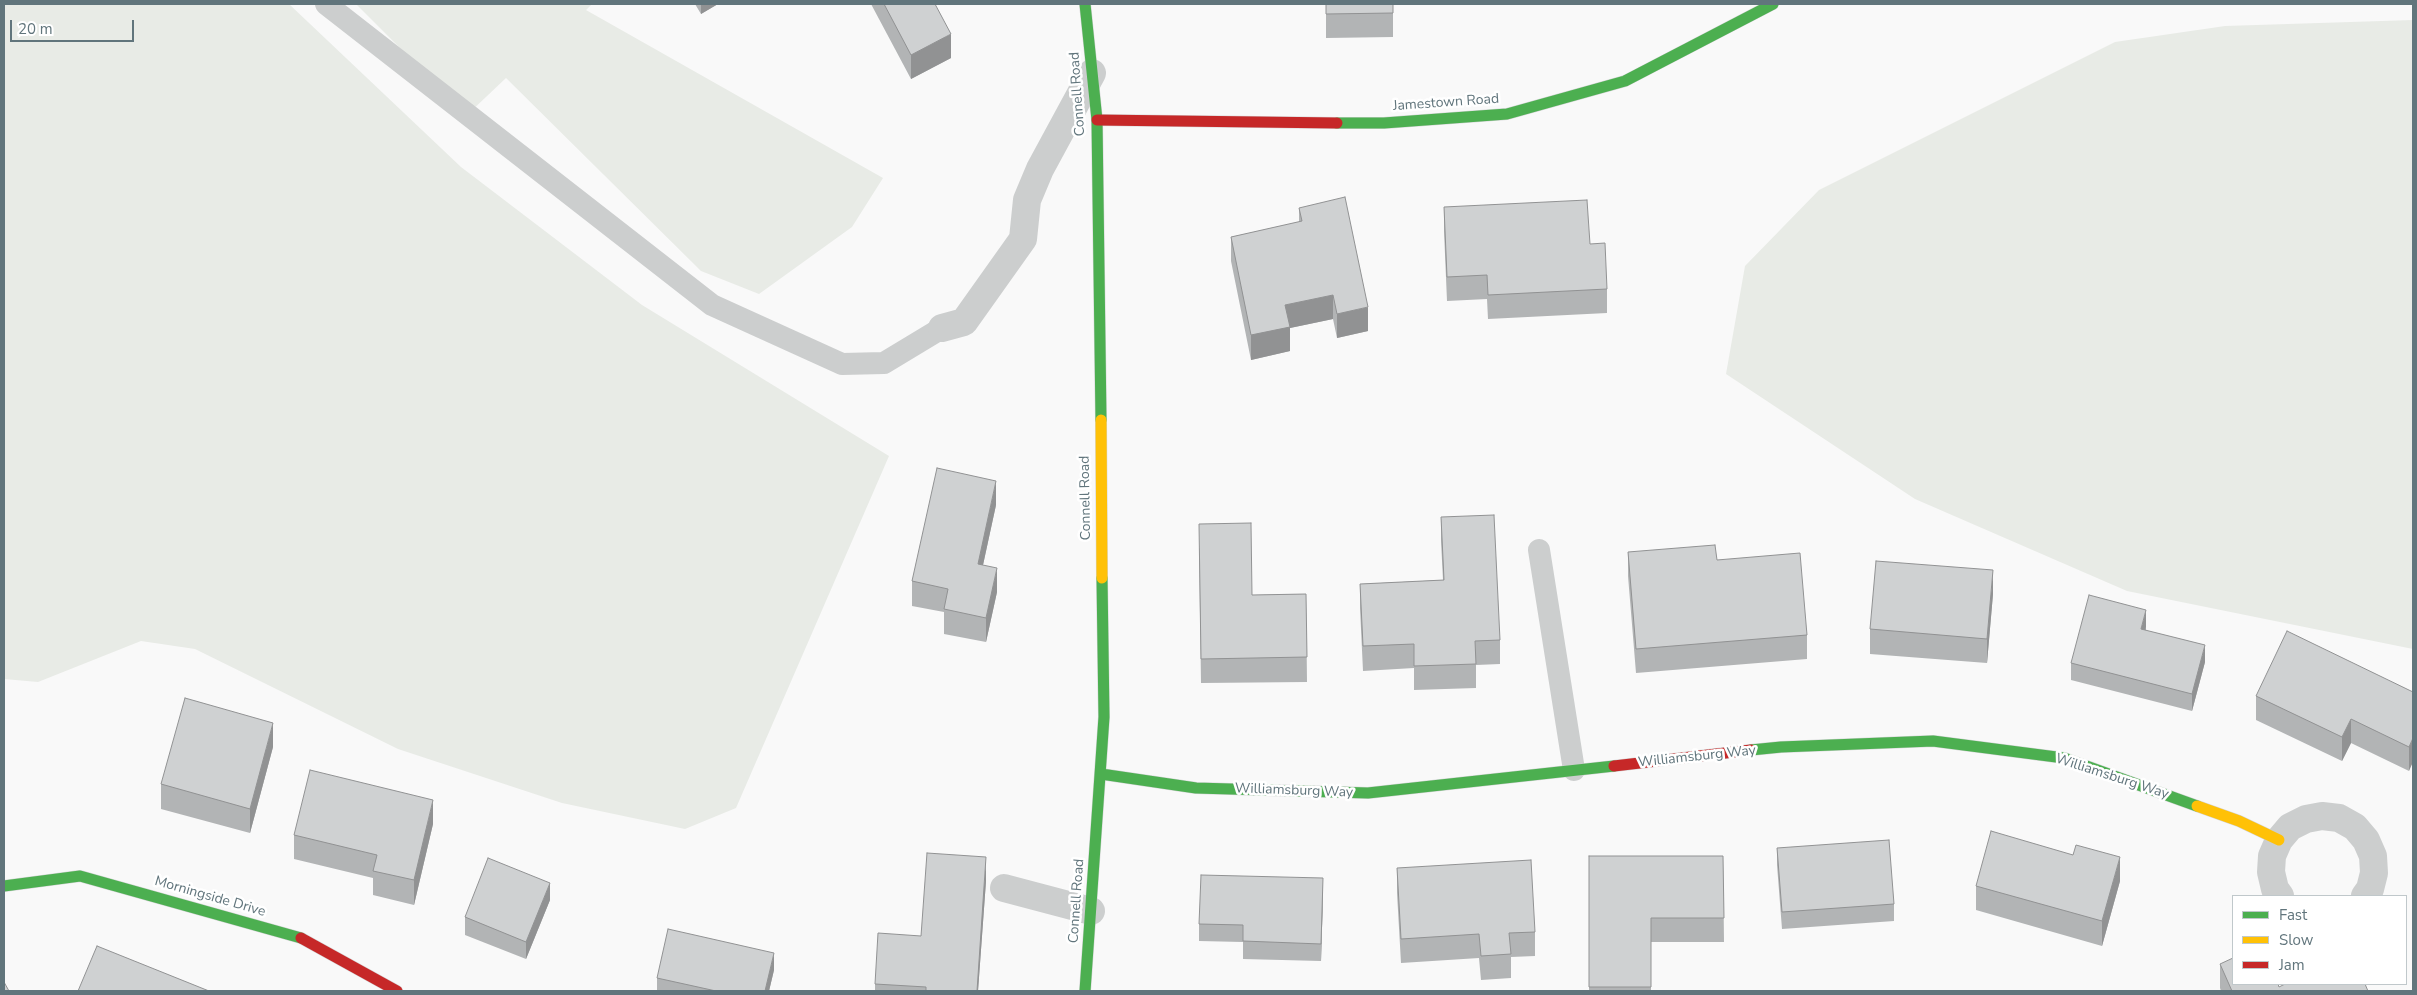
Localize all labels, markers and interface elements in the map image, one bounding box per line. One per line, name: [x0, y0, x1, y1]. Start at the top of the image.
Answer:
scale bar: [12, 10, 136, 42]
text: 20 m: [18, 19, 53, 39]
street label: Connell Road: [1067, 51, 1089, 137]
street label: Jamestown Road: [1392, 91, 1500, 115]
street label: Connell Road: [1077, 456, 1095, 540]
street label: Williamsburg Way: [1637, 742, 1757, 772]
street label: Williamsburg Way: [2053, 751, 2171, 803]
street label: Williamsburg Way: [1235, 781, 1353, 801]
street label: Connell Road: [1066, 858, 1088, 944]
street label: Morningside Drive: [153, 873, 267, 921]
legend: [2232, 895, 2407, 985]
text: Fast: [2279, 905, 2307, 925]
text: Slow: [2279, 930, 2313, 950]
text: Jam: [2279, 955, 2305, 975]

